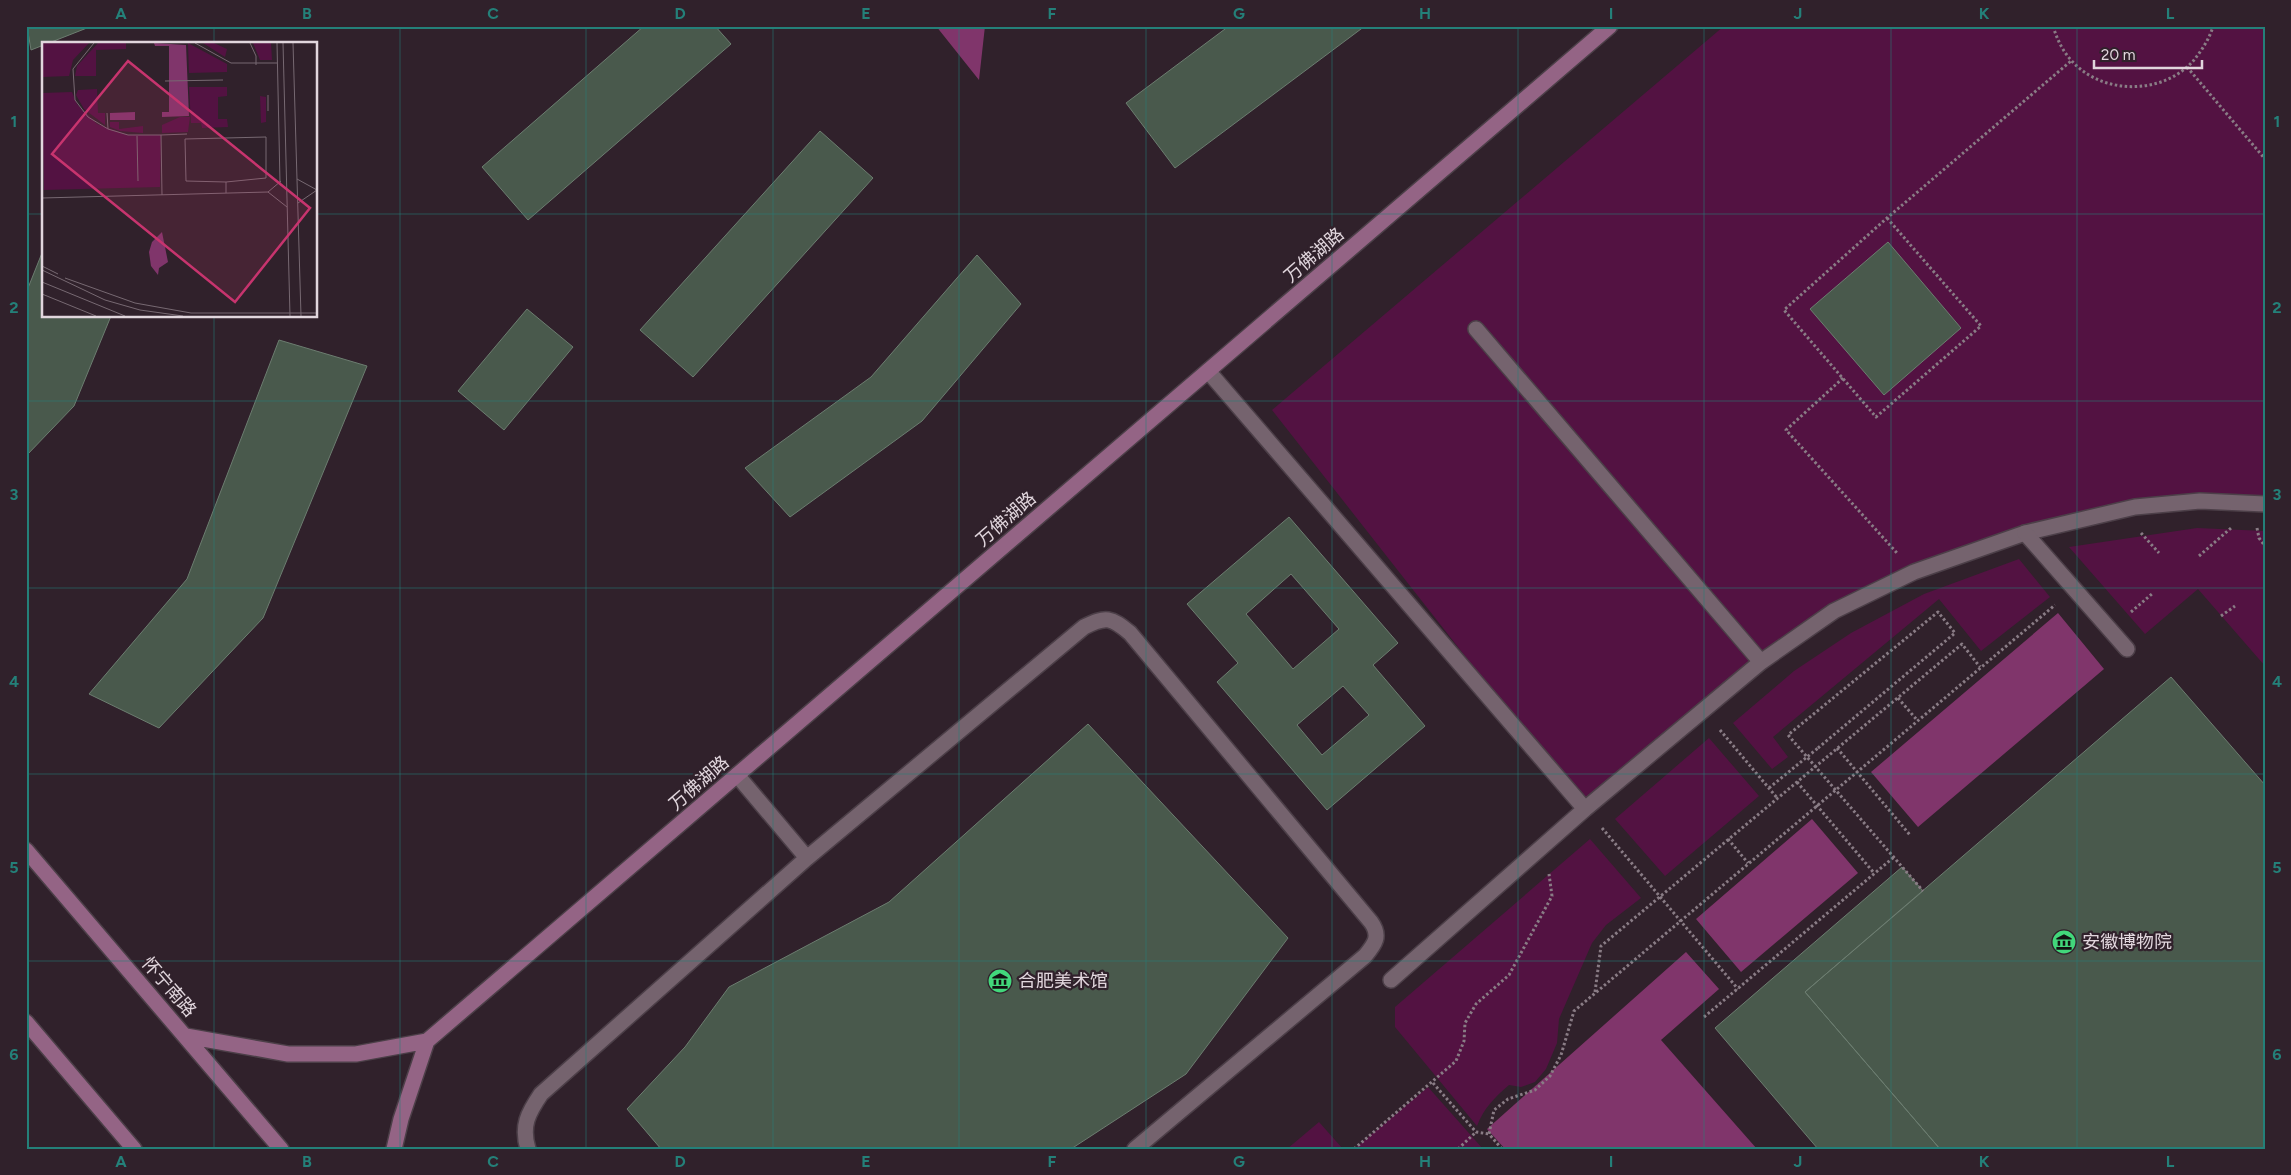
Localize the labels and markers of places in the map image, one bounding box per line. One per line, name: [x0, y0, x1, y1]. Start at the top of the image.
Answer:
museum icon: 安徽博物院: [2051, 929, 2077, 955]
place label: 安徽博物院: [2082, 931, 2172, 953]
museum icon: 合肥美术馆: [987, 968, 1013, 994]
place label: 合肥美术馆: [1018, 970, 1108, 992]

